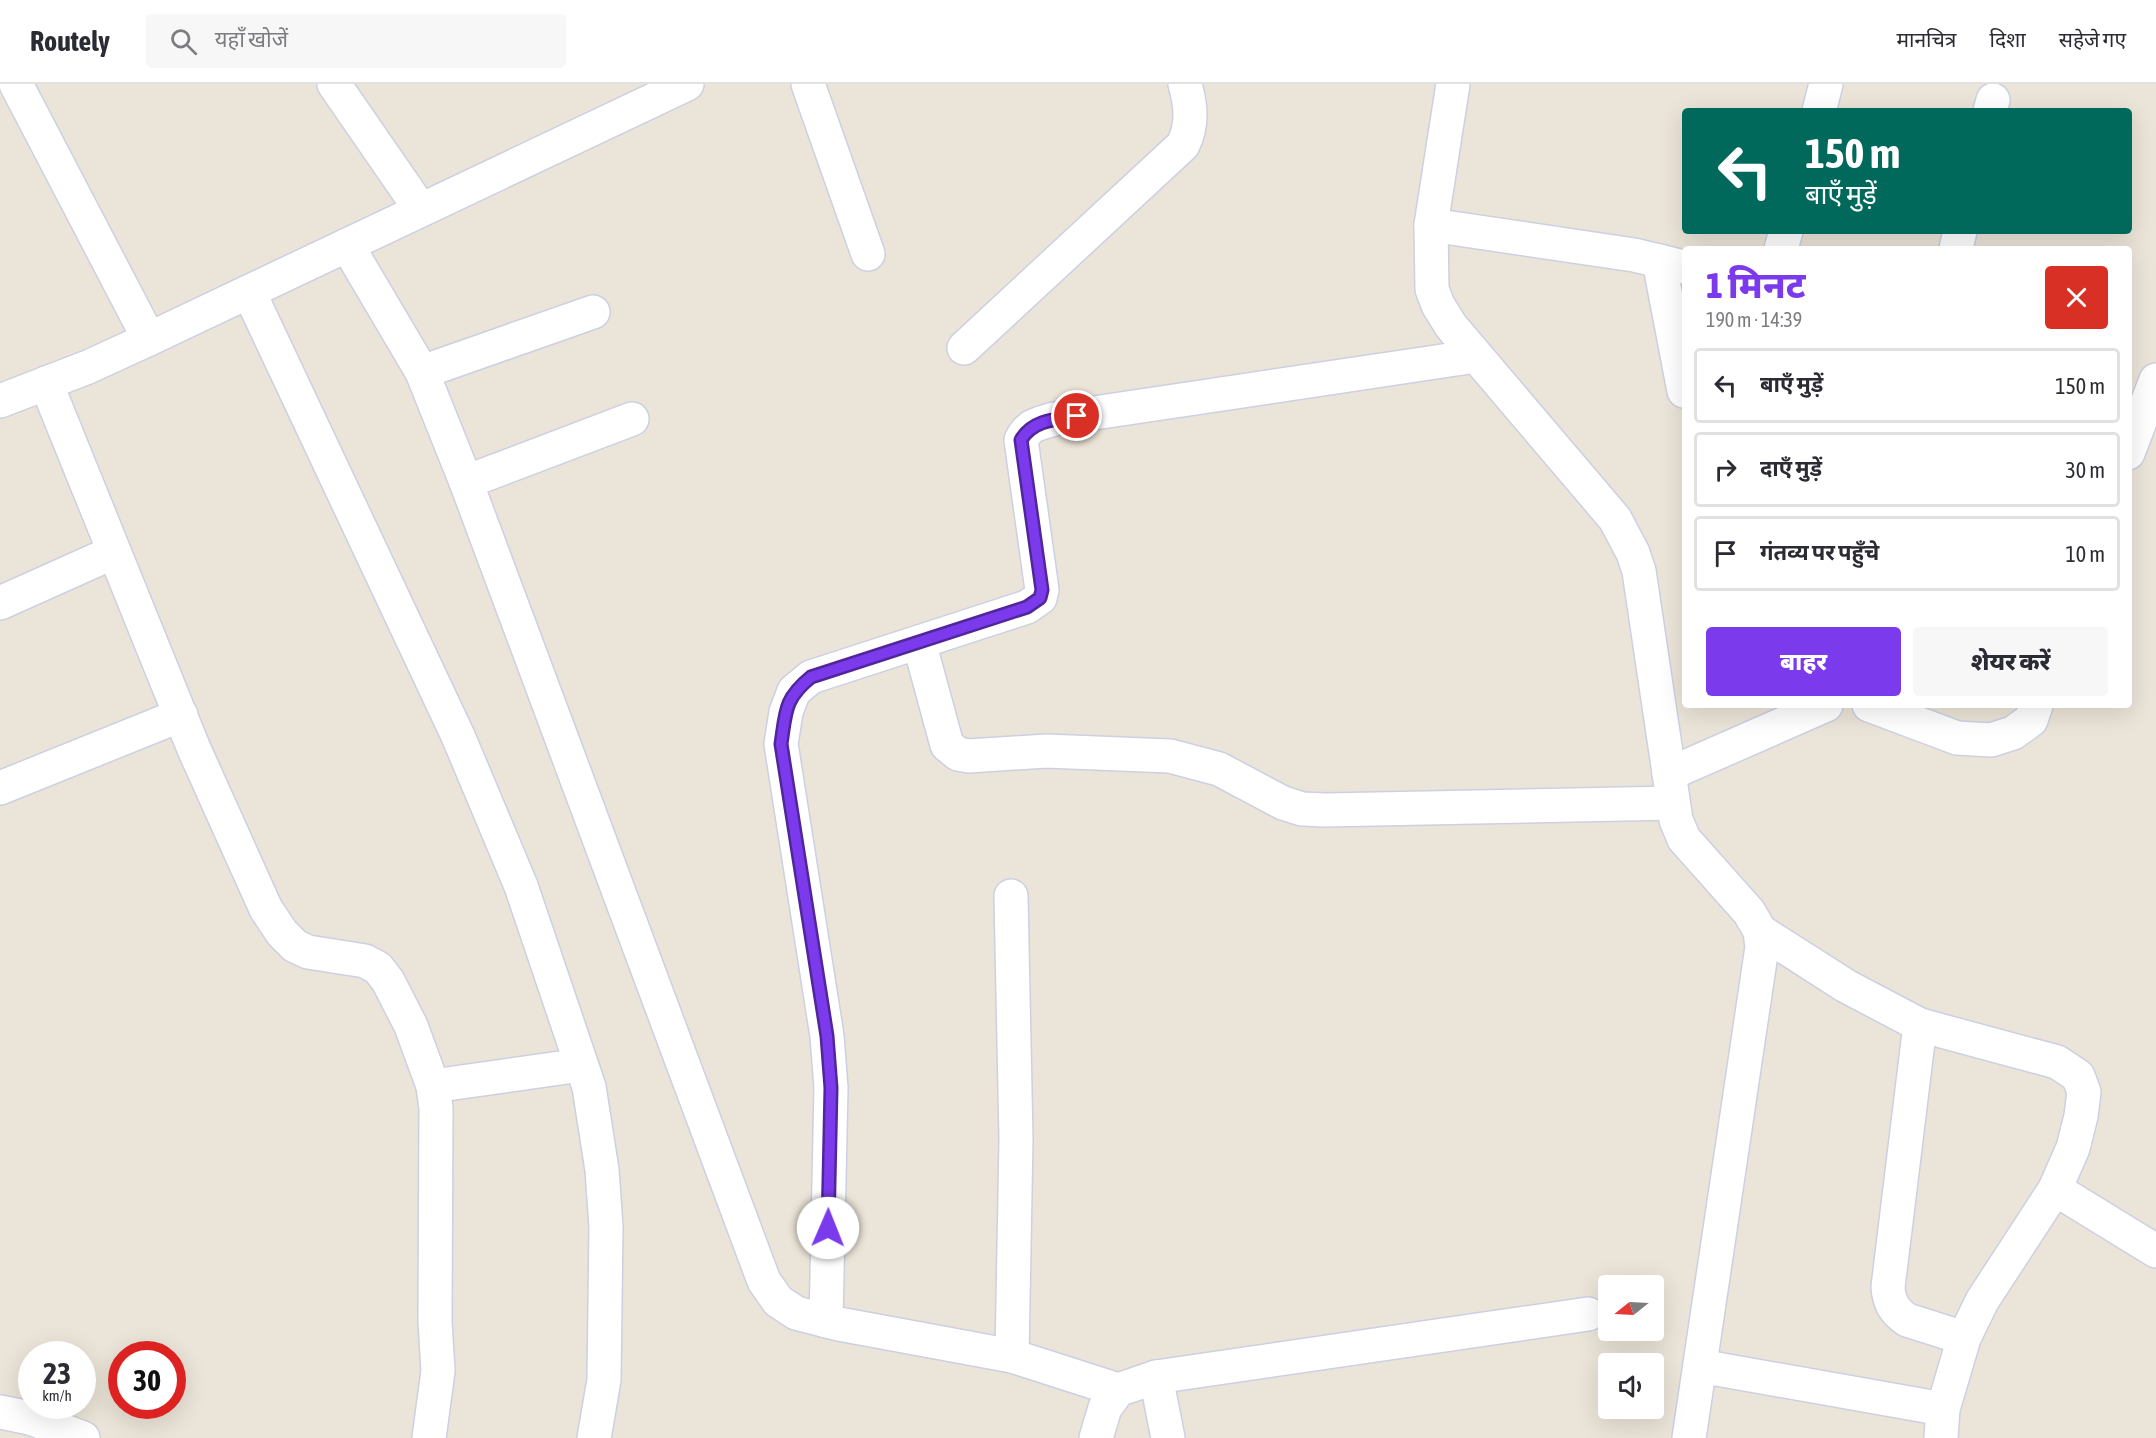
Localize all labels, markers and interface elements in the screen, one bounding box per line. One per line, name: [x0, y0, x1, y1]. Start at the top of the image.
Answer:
search box: [146, 14, 566, 68]
text: Routely: [30, 25, 110, 57]
icon: search: [167, 25, 200, 58]
text: यहाँ खोजें: [215, 26, 288, 52]
text: मानचित्र: [1896, 27, 1956, 51]
text: दिशा: [1989, 27, 2026, 51]
text: सहेजे गए: [2059, 27, 2126, 51]
text: 150 m: [1805, 129, 1900, 177]
icon: left: [1706, 132, 1784, 210]
text: बाएँ मुड़ें: [1805, 179, 1877, 210]
text: 1 मिनट: [1706, 264, 1805, 306]
button: close: [2045, 266, 2108, 329]
text: 190 m · 14:39: [1706, 308, 1802, 331]
icon: left: [1709, 369, 1742, 402]
text: बाएँ मुड़ें: [1760, 371, 1823, 397]
text: 150 m: [2055, 373, 2105, 399]
pin: [1051, 390, 1102, 441]
icon: arrive: [1060, 399, 1093, 432]
icon: right: [1709, 453, 1742, 486]
text: दाएँ मुड़ें: [1760, 455, 1822, 481]
text: 30 m: [2065, 457, 2105, 483]
icon: arrive: [1709, 537, 1742, 570]
text: गंतव्य पर पहुँचे: [1760, 539, 1879, 565]
text: 10 m: [2065, 541, 2105, 567]
button: बाहर: [1706, 627, 1901, 696]
button: शेयर करें: [1913, 627, 2108, 696]
position arrow: [796, 1196, 860, 1260]
north arrow: [1598, 1275, 1664, 1341]
map controls: [1598, 1275, 1664, 1419]
speed limit sign: 30: [108, 1341, 186, 1419]
button: sound: [1598, 1353, 1664, 1419]
text: 23: [43, 1356, 71, 1390]
text: km/h: [42, 1387, 72, 1404]

